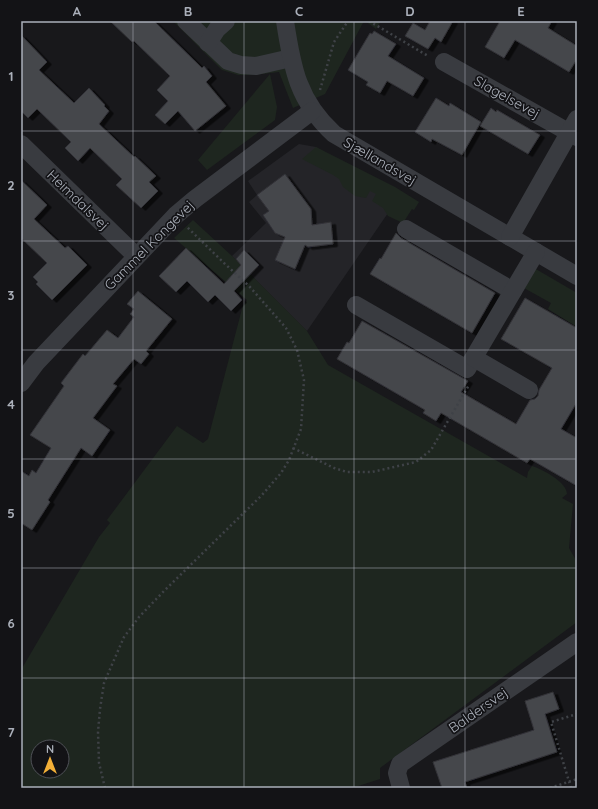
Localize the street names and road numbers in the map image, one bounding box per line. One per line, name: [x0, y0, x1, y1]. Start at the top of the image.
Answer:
street label: Slagelsevej: [471, 72, 543, 122]
street label: Sjællandsvej: [340, 133, 420, 189]
street label: Heimdalsvej: [43, 166, 113, 234]
street label: Gammel Kongevej: [100, 196, 198, 294]
street label: Baldersvej: [445, 683, 511, 737]

